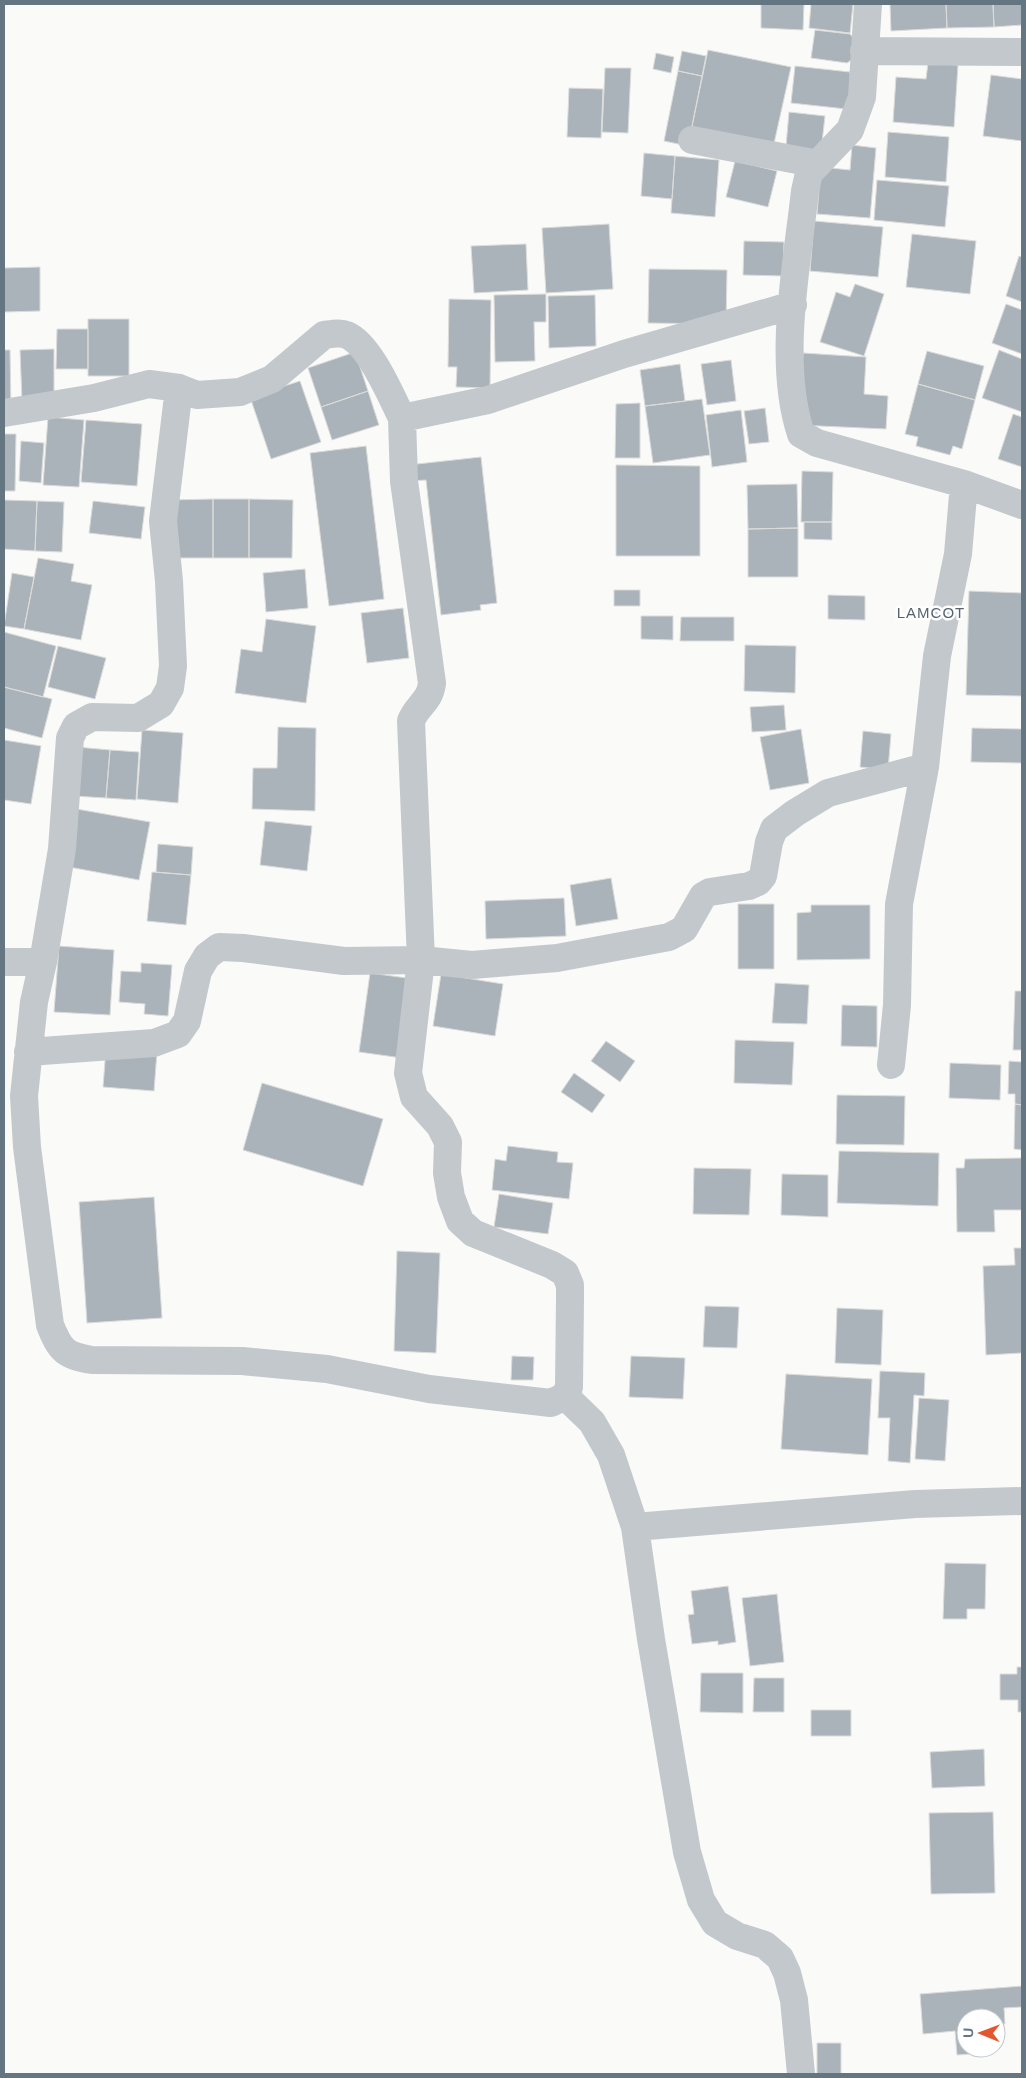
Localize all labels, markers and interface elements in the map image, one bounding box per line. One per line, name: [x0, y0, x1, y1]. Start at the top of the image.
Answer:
district label: LAMCOT: [897, 604, 965, 621]
north arrow: [956, 2008, 1006, 2058]
text: U: [960, 2028, 976, 2038]

